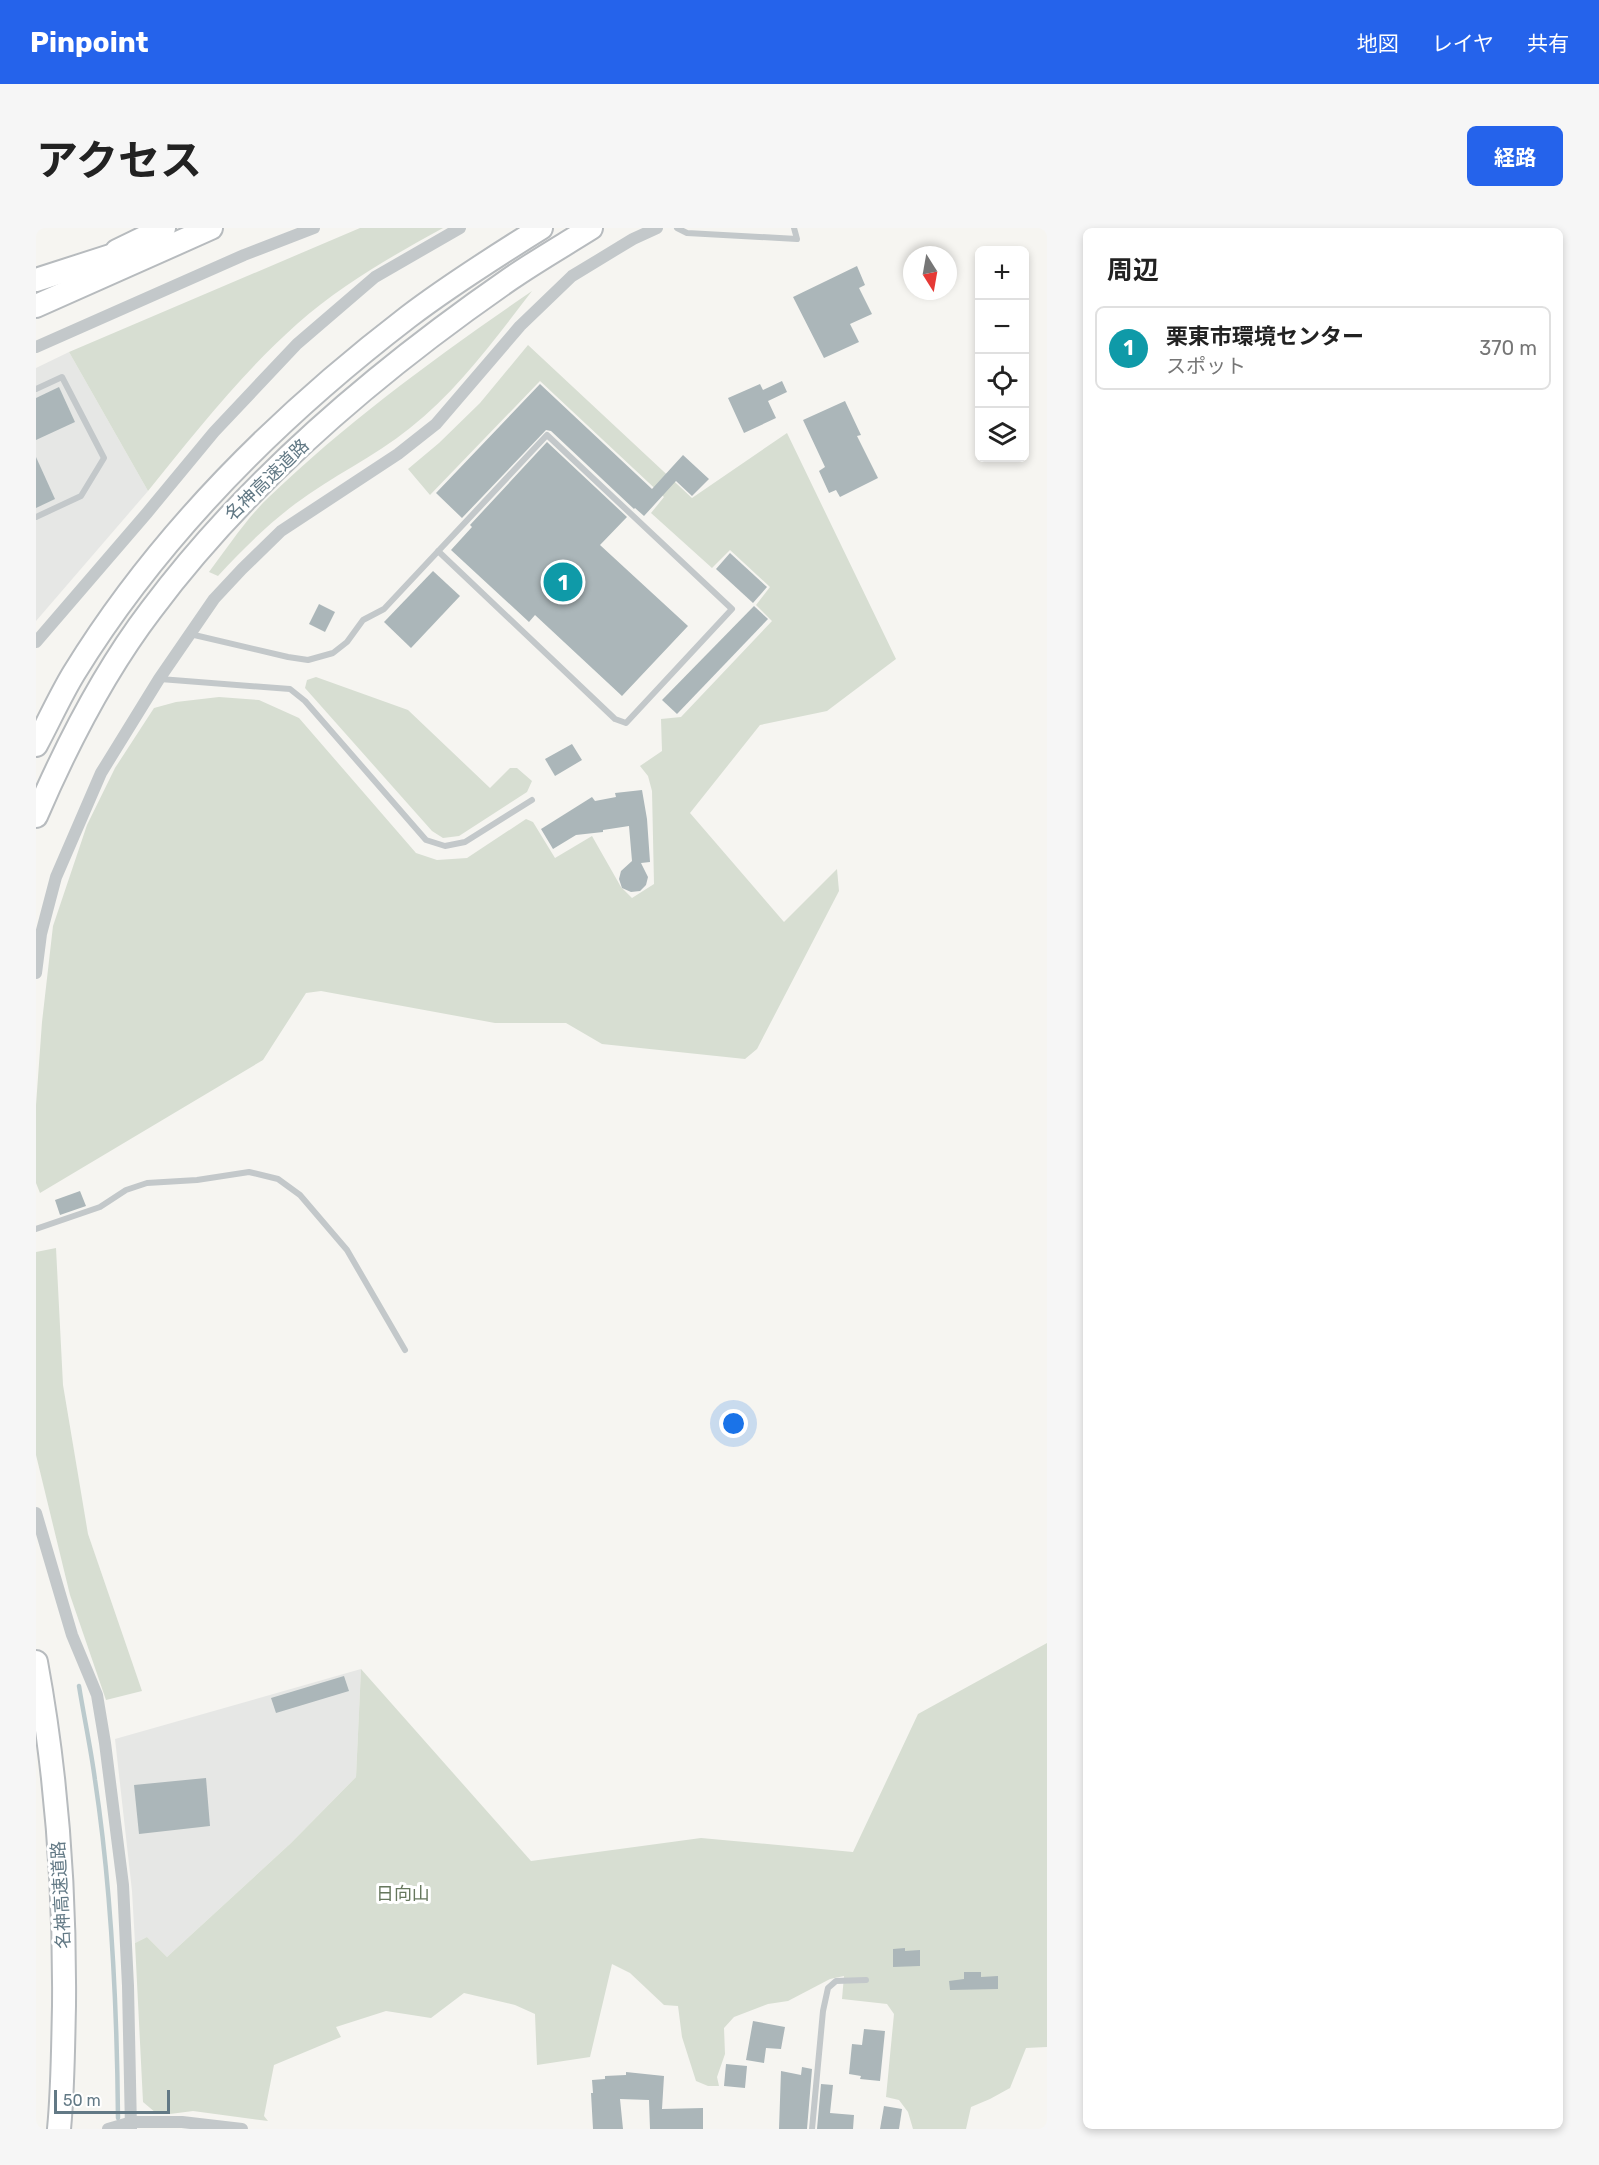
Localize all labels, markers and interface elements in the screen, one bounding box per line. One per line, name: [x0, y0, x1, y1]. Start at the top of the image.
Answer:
text: Pinpoint: [30, 26, 149, 59]
text: 地図: [1357, 31, 1399, 56]
text: レイヤ: [1432, 31, 1494, 56]
text: 共有: [1527, 31, 1569, 56]
button: 経路: [1467, 126, 1563, 186]
text: アクセス: [36, 136, 202, 186]
north arrow: [903, 246, 957, 300]
map controls: [975, 246, 1029, 462]
button: +: [975, 246, 1029, 300]
text: 周辺: [1107, 255, 1159, 286]
button: −: [975, 300, 1029, 354]
text: 栗東市環境センター: [1166, 323, 1364, 350]
text: 1: [1124, 336, 1133, 360]
text: 370 m: [1479, 336, 1537, 360]
button: locate: [975, 354, 1029, 408]
text: スポット: [1166, 354, 1246, 378]
button: layers: [975, 408, 1029, 462]
street label: 名神高速道路: [221, 435, 313, 525]
pin: 1: [544, 560, 582, 604]
your location: [719, 1409, 748, 1438]
street label: 名神高速道路: [47, 1840, 75, 1950]
park label: 日向山: [376, 1883, 430, 1905]
scale bar: [54, 2087, 170, 2114]
text: 50 m: [63, 2091, 101, 2110]

